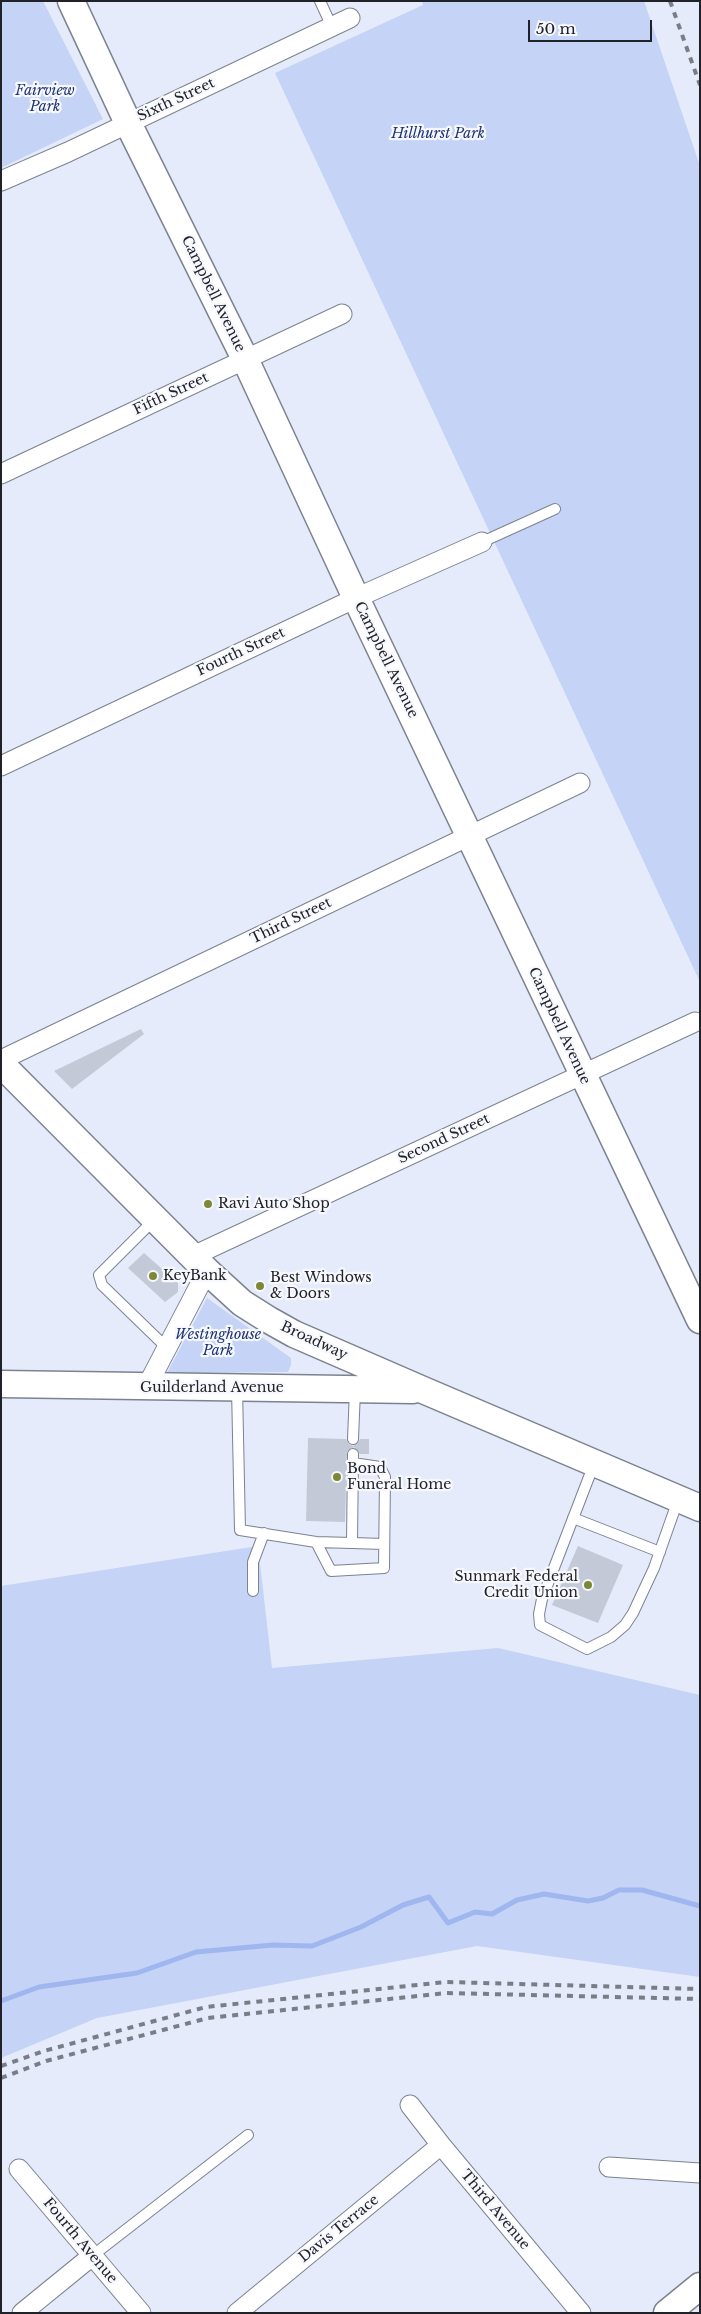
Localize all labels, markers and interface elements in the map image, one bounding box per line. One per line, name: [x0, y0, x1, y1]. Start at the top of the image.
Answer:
scale bar: [531, 10, 655, 42]
text: 50 m: [536, 19, 576, 38]
street label: Sixth Street: [135, 75, 217, 125]
park label: Fairview Park: [15, 83, 75, 115]
park label: Hillhurst Park: [391, 126, 485, 142]
street label: Campbell Avenue: [178, 233, 248, 355]
street label: Fifth Street: [131, 369, 211, 419]
street label: Campbell Avenue: [351, 599, 421, 721]
street label: Fourth Street: [194, 624, 288, 680]
street label: Third Street: [248, 894, 334, 948]
street label: Campbell Avenue: [525, 965, 593, 1087]
street label: Second Street: [396, 1110, 492, 1168]
place label: Ravi Auto Shop: [218, 1196, 330, 1212]
marker: Ravi Auto Shop: [202, 1198, 214, 1210]
place label: KeyBank: [163, 1268, 227, 1284]
marker: KeyBank: [147, 1270, 159, 1282]
place label: Best Windows & Doors: [270, 1270, 372, 1302]
marker: Best Windows & Doors: [254, 1280, 266, 1292]
street label: Broadway: [278, 1318, 350, 1364]
park label: Westinghouse Park: [175, 1327, 261, 1360]
street label: Guilderland Avenue: [140, 1380, 284, 1396]
place label: Bond Funeral Home: [347, 1461, 451, 1494]
marker: Bond Funeral Home: [331, 1471, 343, 1483]
place label: Sunmark Federal Credit Union: [455, 1569, 578, 1601]
marker: Sunmark Federal Credit Union: [582, 1579, 594, 1591]
street label: Third Avenue: [457, 2167, 533, 2253]
street label: Davis Terrace: [296, 2192, 382, 2266]
street label: Fourth Avenue: [39, 2195, 121, 2287]

